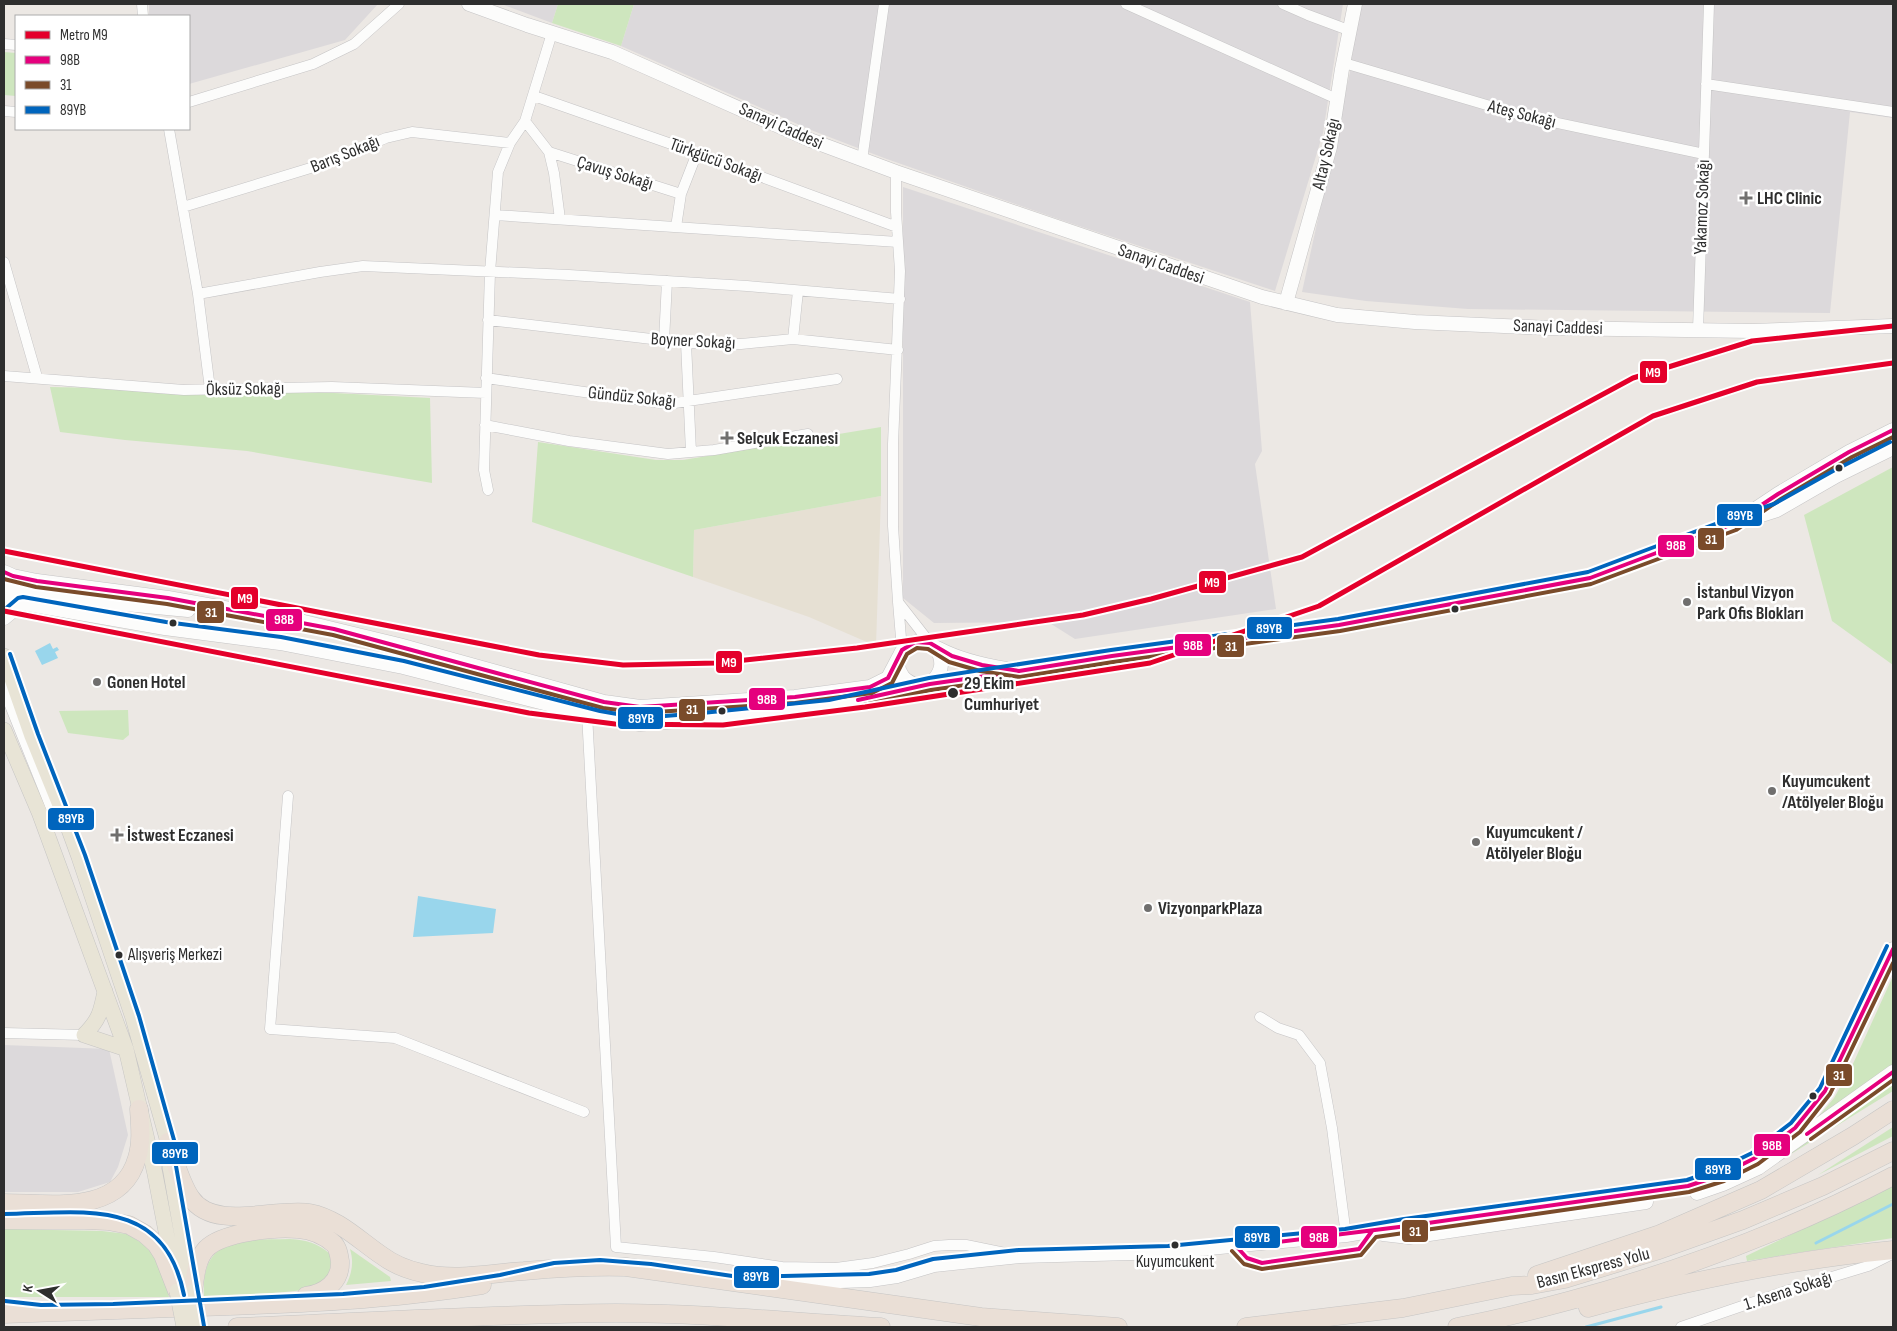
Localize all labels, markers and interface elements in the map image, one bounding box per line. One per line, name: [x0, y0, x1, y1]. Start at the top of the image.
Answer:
legend: [15, 15, 190, 130]
text: Metro M9: [60, 26, 108, 45]
text: 98B: [60, 51, 80, 70]
text: 31: [60, 76, 72, 95]
street label: Ateş Sokağı: [1485, 95, 1558, 133]
street label: Sanayi Caddesi: [736, 98, 826, 154]
text: 89YB: [60, 101, 86, 120]
street label: Altay Sokağı: [1307, 116, 1344, 193]
street label: Barış Sokağı: [308, 131, 382, 177]
street label: Türkgücü Sokağı: [667, 134, 765, 186]
street label: Çavuş Sokağı: [574, 151, 656, 195]
street label: Yakamoz Sokağı: [1690, 159, 1714, 255]
place label: LHC Clinic: [1757, 188, 1822, 209]
marker: LHC Clinic: [1739, 191, 1753, 205]
street label: Sanayi Caddesi: [1115, 239, 1207, 289]
street label: Sanayi Caddesi: [1513, 315, 1603, 339]
street label: Boyner Sokağı: [650, 328, 736, 354]
line badge: M9: [1639, 360, 1668, 384]
text: M9: [1645, 364, 1661, 381]
street label: Öksüz Sokağı: [206, 378, 284, 400]
street label: Gündüz Sokağı: [587, 382, 677, 412]
place label: Selçuk Eczanesi: [737, 428, 838, 449]
marker: Selçuk Eczanesi: [721, 432, 733, 444]
unlabelled marker: [1834, 463, 1844, 473]
line badge: 89YB: [1716, 503, 1763, 527]
text: 89YB: [1727, 507, 1753, 524]
line badge: 31: [1697, 527, 1725, 551]
text: 31: [1705, 531, 1717, 548]
line badge: 98B: [1657, 534, 1695, 558]
text: 98B: [1666, 537, 1686, 554]
line badge: M9: [1198, 570, 1227, 594]
text: M9: [1204, 574, 1220, 591]
place label: İstanbul Vizyon Park Ofis Blokları: [1697, 582, 1804, 624]
line badge: M9: [230, 586, 259, 610]
text: M9: [237, 590, 253, 607]
marker: İstanbul Vizyon Park Ofis Blokları: [1681, 596, 1693, 608]
line badge: 31: [196, 600, 225, 624]
text: 31: [205, 604, 217, 621]
unlabelled marker: [1450, 604, 1460, 614]
line badge: 98B: [265, 608, 303, 632]
text: 98B: [274, 611, 294, 628]
line badge: 89YB: [1246, 616, 1293, 640]
unlabelled marker: [168, 618, 178, 628]
text: 89YB: [1256, 620, 1282, 637]
line badge: 98B: [1174, 633, 1212, 657]
line badge: 31: [1216, 634, 1245, 658]
text: 98B: [1183, 637, 1203, 654]
text: 31: [1225, 638, 1237, 655]
line badge: M9: [715, 650, 743, 674]
text: M9: [721, 654, 737, 671]
place label: Gonen Hotel: [107, 672, 185, 693]
place label: 29 Ekim Cumhuriyet: [964, 673, 1039, 715]
marker: Gonen Hotel: [91, 676, 103, 688]
marker: 29 Ekim Cumhuriyet: [946, 686, 960, 700]
line badge: 98B: [748, 687, 786, 711]
text: 98B: [757, 691, 777, 708]
line badge: 31: [678, 698, 706, 722]
text: 31: [686, 701, 698, 718]
line badge: 89YB: [617, 706, 664, 730]
unlabelled marker: [717, 706, 727, 716]
text: 89YB: [628, 710, 654, 727]
place label: Kuyumcukent /Atölyeler Bloğu: [1782, 771, 1884, 813]
marker: Kuyumcukent /Atölyeler Bloğu: [1766, 785, 1778, 797]
line badge: 89YB: [47, 807, 95, 831]
text: 89YB: [58, 810, 84, 827]
place label: Kuyumcukent / Atölyeler Bloğu: [1485, 822, 1583, 864]
place label: İstwest Eczanesi: [127, 825, 234, 846]
marker: İstwest Eczanesi: [111, 829, 123, 841]
marker: Kuyumcukent / Atölyeler Bloğu: [1470, 836, 1482, 848]
place label: VizyonparkPlaza: [1158, 898, 1262, 919]
marker: VizyonparkPlaza: [1142, 902, 1154, 914]
place label: Alışveriş Merkezi: [127, 945, 222, 965]
marker: Alışveriş Merkezi: [114, 950, 124, 960]
line badge: 31: [1825, 1063, 1853, 1087]
text: 31: [1833, 1067, 1845, 1084]
unlabelled marker: [1808, 1091, 1818, 1101]
line badge: 98B: [1753, 1133, 1791, 1157]
text: 98B: [1762, 1137, 1782, 1154]
line badge: 89YB: [151, 1141, 199, 1165]
text: 89YB: [162, 1145, 188, 1162]
line badge: 89YB: [1694, 1157, 1742, 1181]
text: 89YB: [1705, 1161, 1731, 1178]
line badge: 31: [1401, 1219, 1429, 1243]
text: 31: [1409, 1223, 1421, 1240]
line badge: 89YB: [1234, 1225, 1281, 1249]
line badge: 98B: [1300, 1225, 1338, 1249]
text: 89YB: [1244, 1229, 1270, 1246]
text: 98B: [1309, 1229, 1329, 1246]
marker: Kuyumcukent: [1170, 1240, 1180, 1250]
street label: Basın Ekspress Yolu: [1534, 1243, 1652, 1293]
place label: Kuyumcukent: [1136, 1252, 1214, 1272]
line badge: 89YB: [733, 1265, 780, 1289]
north arrow: [15, 1266, 65, 1316]
street label: 1. Asena Sokağı: [1741, 1267, 1835, 1315]
text: 89YB: [743, 1268, 769, 1285]
text: K: [19, 1284, 37, 1294]

